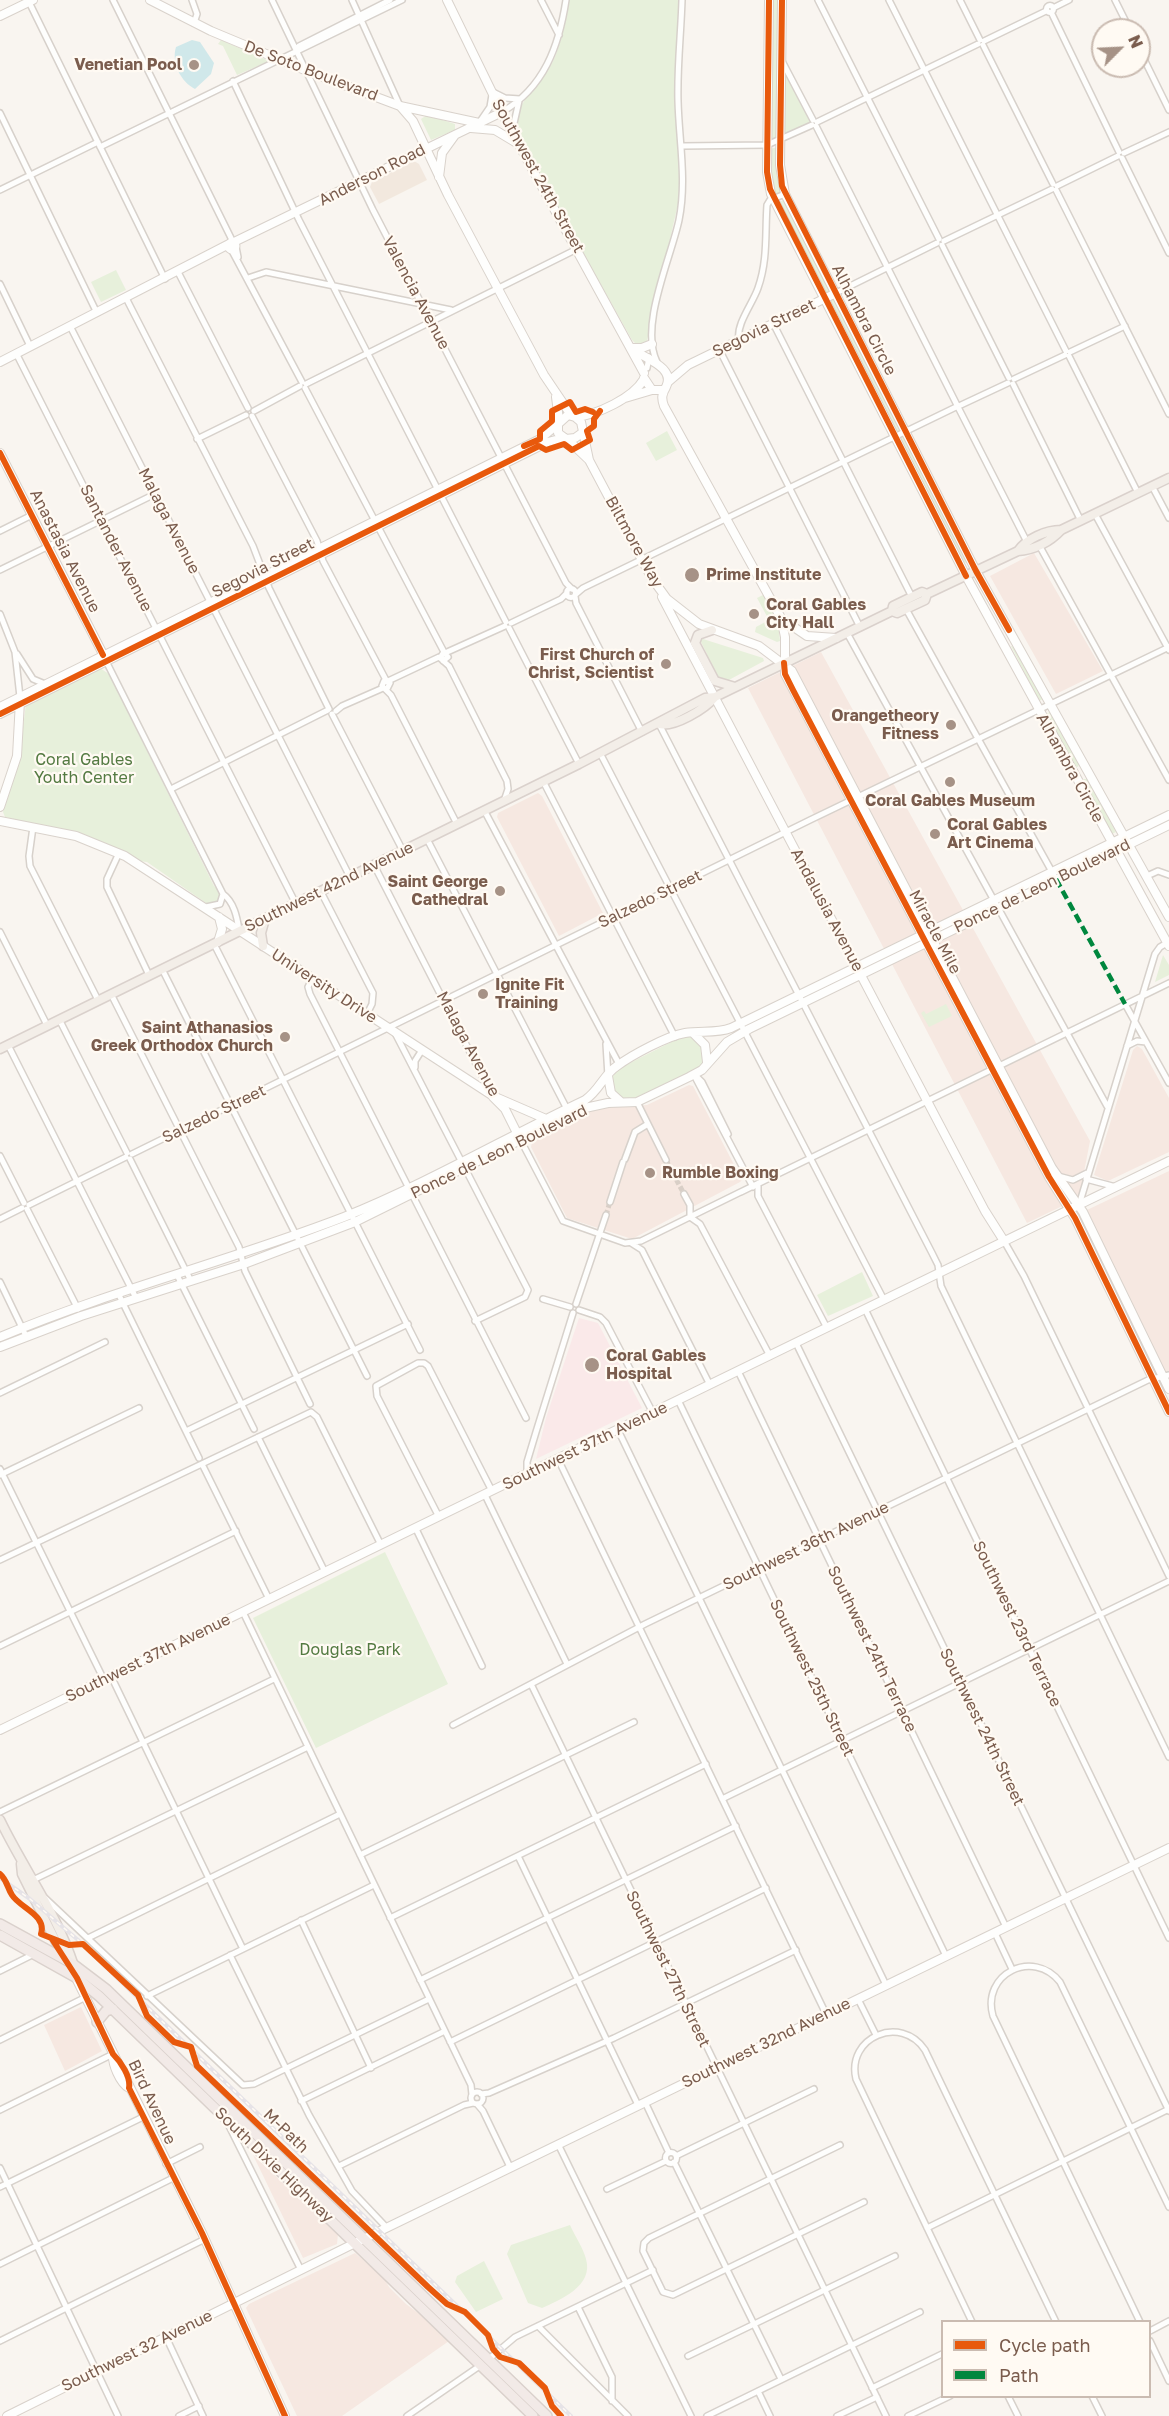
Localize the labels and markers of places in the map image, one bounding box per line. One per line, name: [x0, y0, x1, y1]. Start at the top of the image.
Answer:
place label: Venetian Pool: [74, 55, 182, 75]
marker: Venetian Pool: [187, 58, 201, 72]
place label: Prime Institute: [706, 565, 821, 585]
marker: Prime Institute: [683, 566, 701, 584]
place label: Coral Gables City Hall: [766, 595, 866, 633]
marker: Coral Gables City Hall: [747, 607, 761, 621]
place label: First Church of Christ, Scientist: [528, 645, 654, 683]
marker: First Church of Christ, Scientist: [659, 657, 673, 671]
place label: Orangetheory Fitness: [831, 706, 939, 744]
marker: Orangetheory Fitness: [944, 718, 958, 732]
marker: Coral Gables Museum: [943, 775, 957, 789]
place label: Coral Gables Museum: [865, 791, 1035, 811]
place label: Coral Gables Art Cinema: [947, 815, 1047, 853]
marker: Coral Gables Art Cinema: [928, 827, 942, 841]
place label: Saint George Cathedral: [387, 872, 488, 910]
marker: Saint George Cathedral: [493, 884, 507, 898]
place label: Ignite Fit Training: [495, 975, 564, 1013]
marker: Ignite Fit Training: [476, 987, 490, 1001]
place label: Saint Athanasios Greek Orthodox Church: [91, 1018, 273, 1056]
marker: Saint Athanasios Greek Orthodox Church: [278, 1030, 292, 1044]
place label: Rumble Boxing: [662, 1163, 779, 1183]
marker: Rumble Boxing: [643, 1166, 657, 1180]
place label: Coral Gables Hospital: [606, 1346, 706, 1384]
marker: Coral Gables Hospital: [583, 1356, 601, 1374]

